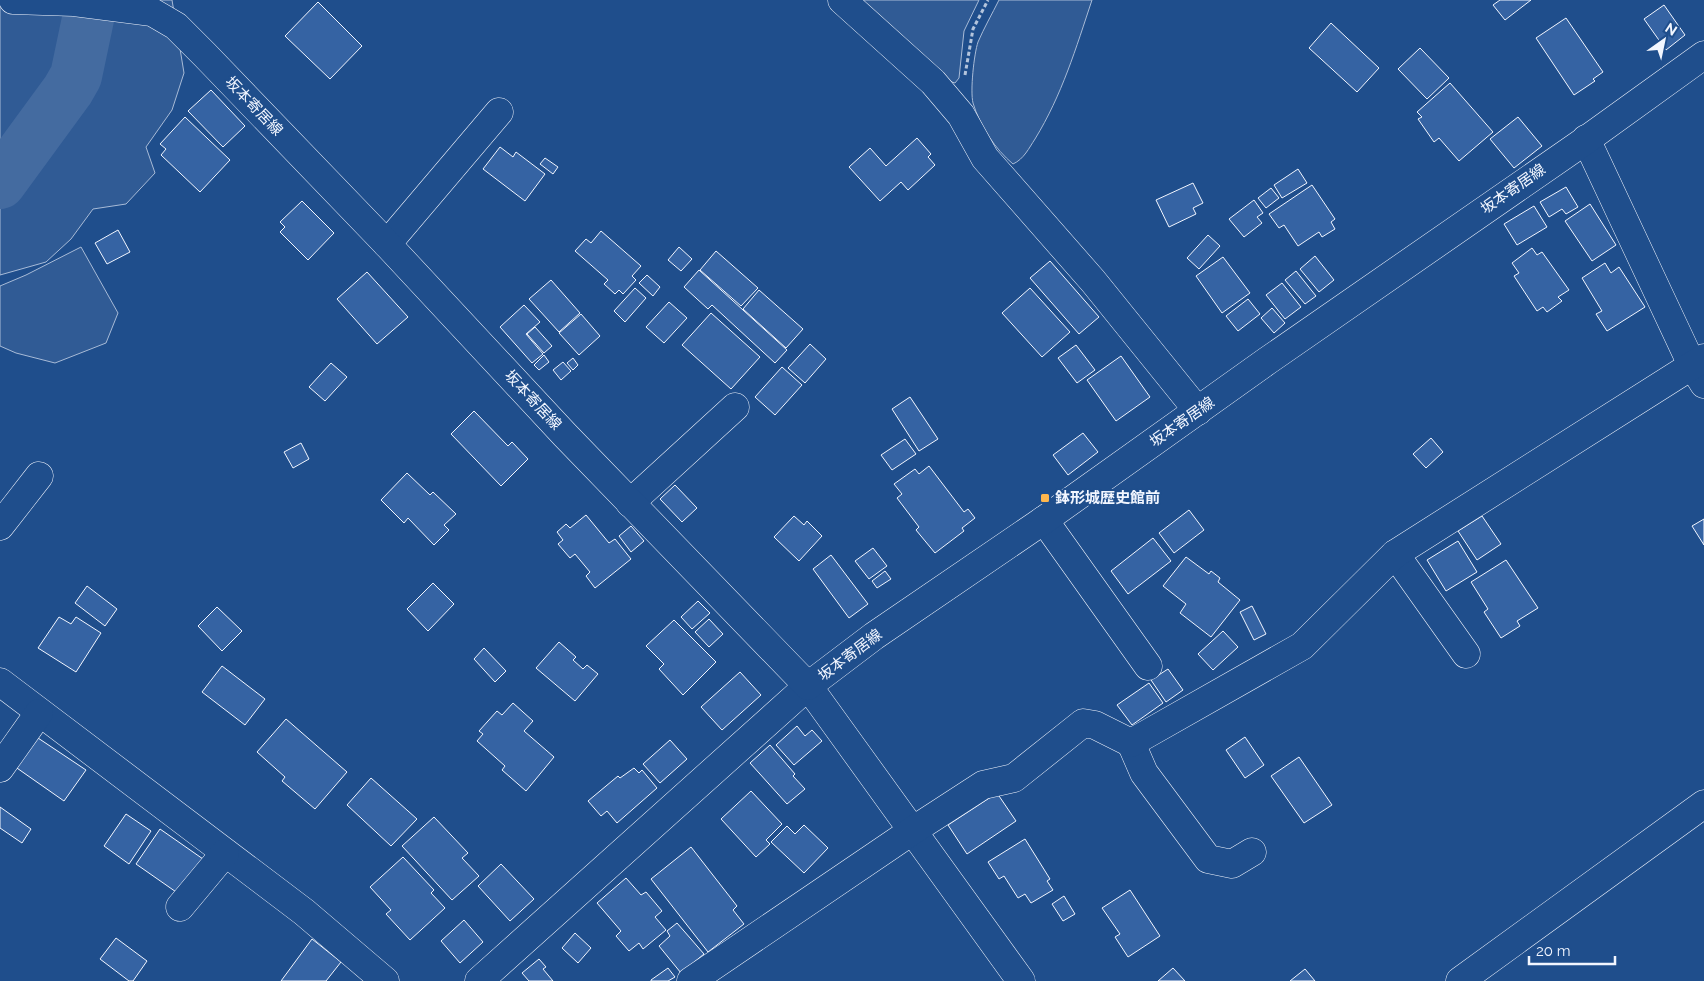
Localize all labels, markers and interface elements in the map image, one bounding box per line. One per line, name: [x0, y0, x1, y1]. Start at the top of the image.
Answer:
north arrow: [1639, 15, 1689, 65]
text: N: [1662, 19, 1680, 39]
street label: 坂本寄居線: [221, 73, 287, 139]
street label: 坂本寄居線: [1477, 160, 1549, 218]
street label: 坂本寄居線: [501, 366, 565, 434]
street label: 坂本寄居線: [1146, 393, 1218, 451]
place label: 鉢形城歴史館前: [1055, 489, 1160, 507]
marker: 鉢形城歴史館前: [1039, 492, 1051, 504]
street label: 坂本寄居線: [815, 625, 885, 685]
scale bar: [1529, 934, 1615, 966]
text: 20 m: [1536, 942, 1571, 960]

